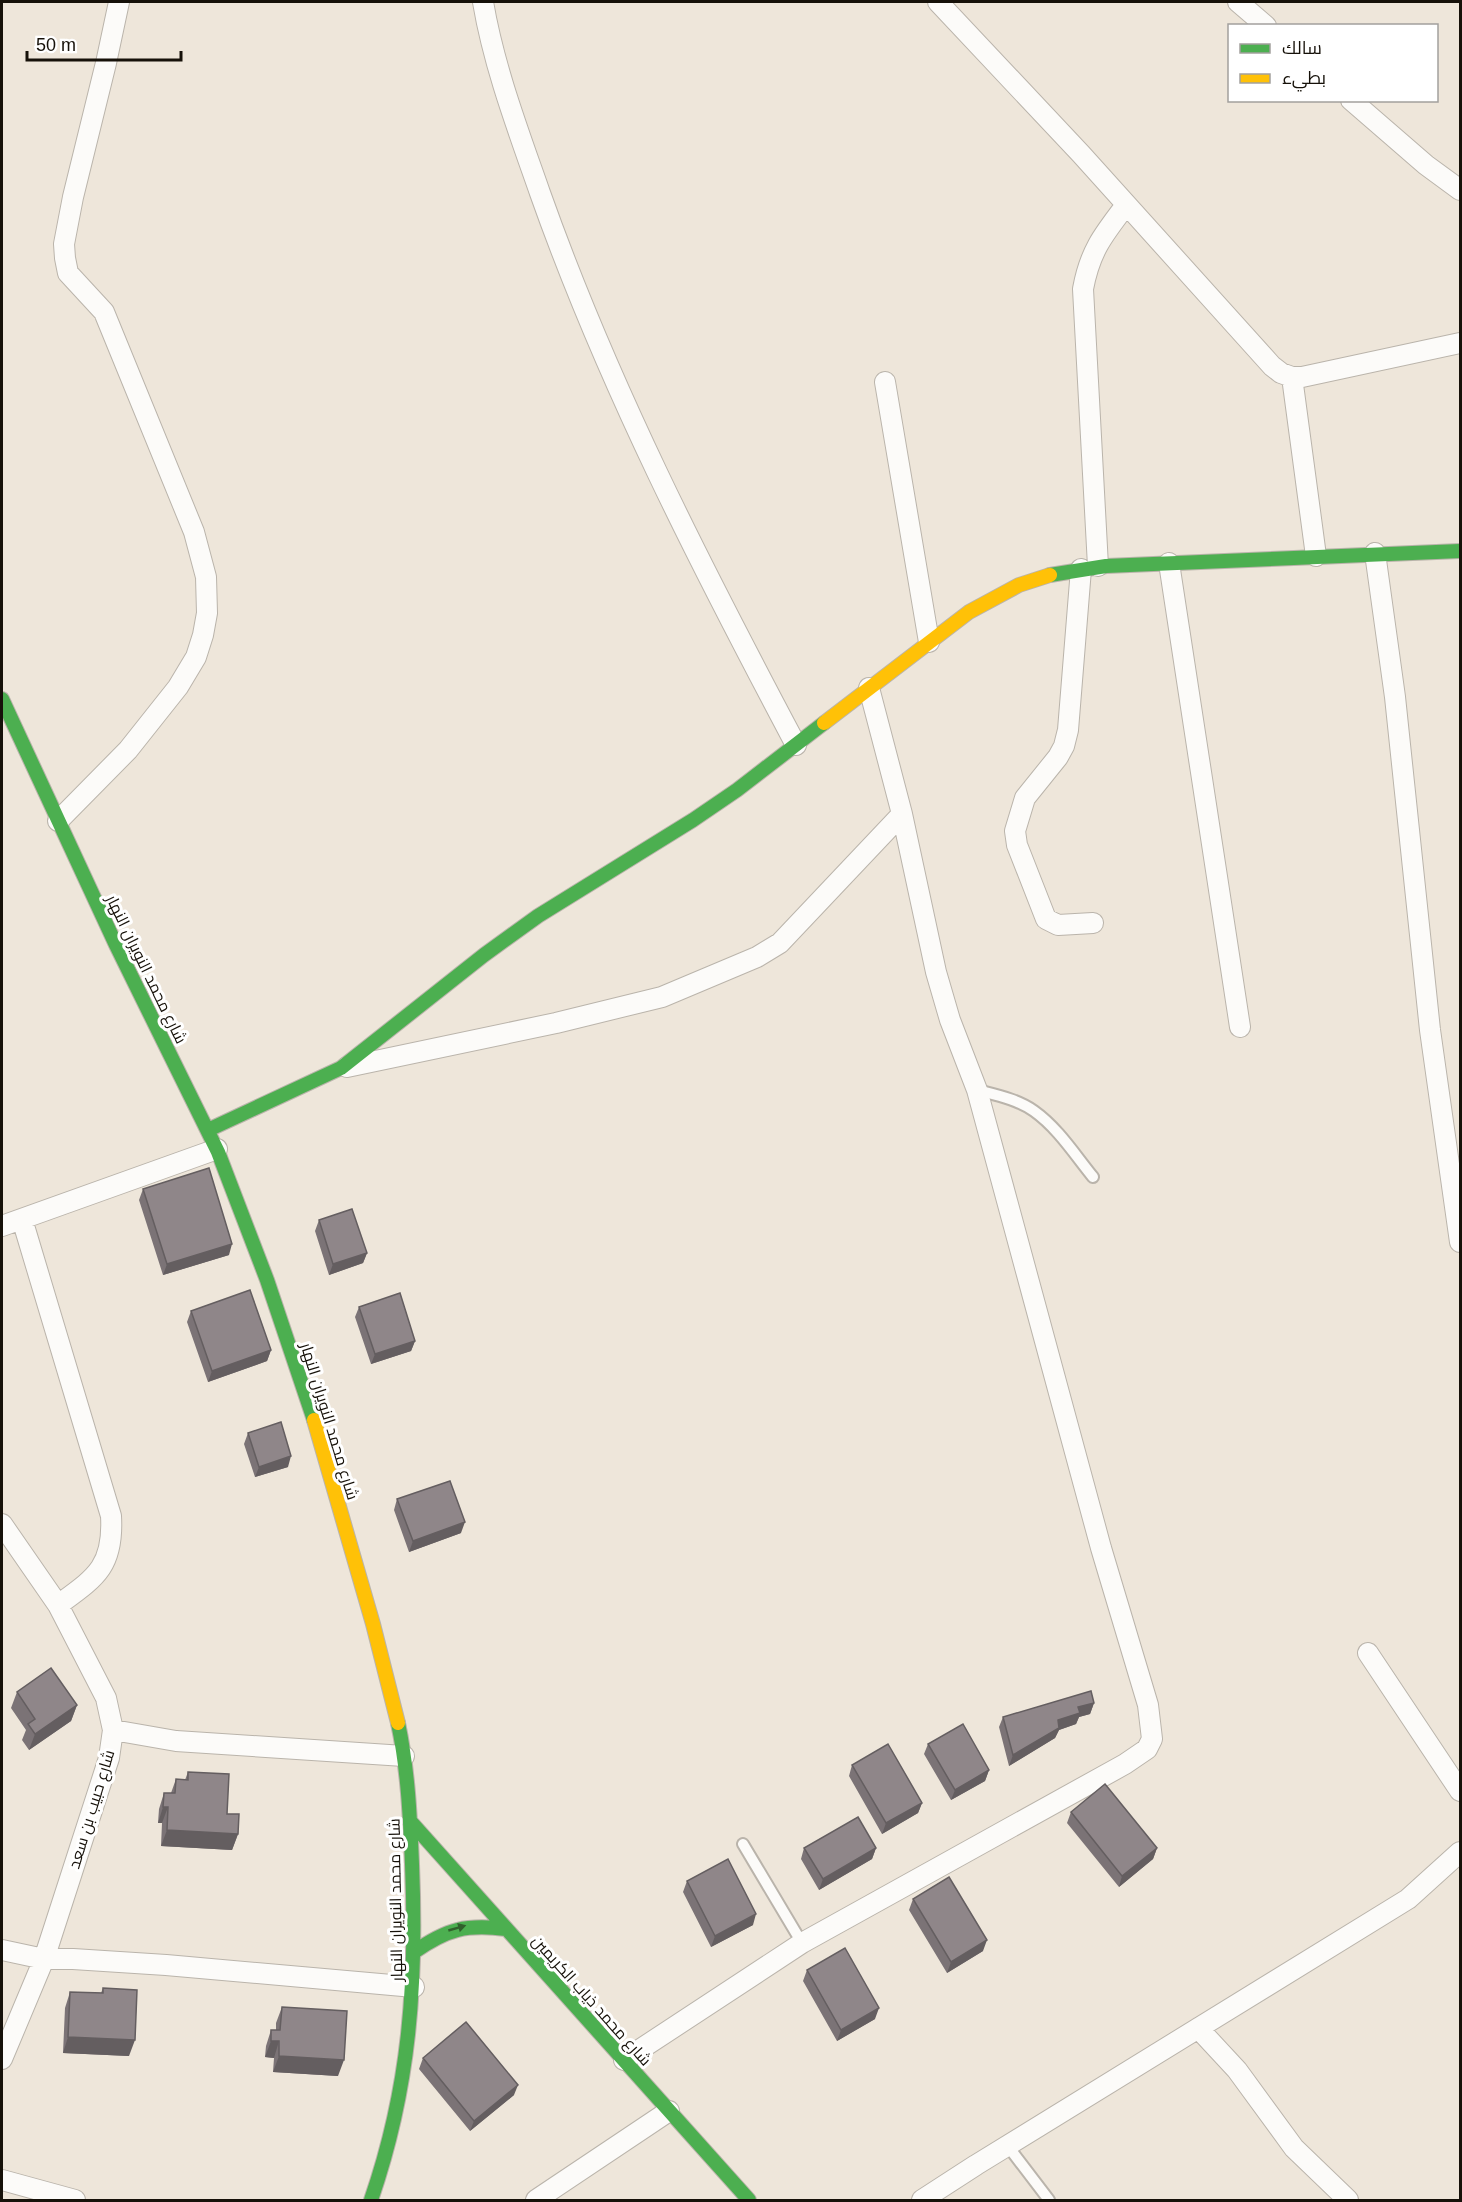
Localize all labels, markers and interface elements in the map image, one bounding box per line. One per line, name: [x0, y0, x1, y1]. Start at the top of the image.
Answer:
scale bar: [27, 24, 182, 62]
legend: [1228, 24, 1438, 102]
text: 50 m: [36, 35, 76, 55]
text: سالك: [1282, 38, 1322, 58]
text: بطيء: [1282, 68, 1326, 92]
street label: شارع محمد النويران النهار: [100, 891, 190, 1048]
street label: شارع محمد النويران النهار: [294, 1340, 362, 1503]
street label: شارع حبيب بن سعد: [65, 1748, 120, 1871]
street label: شارع محمد النويران النهار: [386, 1818, 408, 1983]
one-way arrow: [448, 1923, 466, 1933]
street label: شارع محمد ذياب الكريمين: [526, 1932, 655, 2071]

